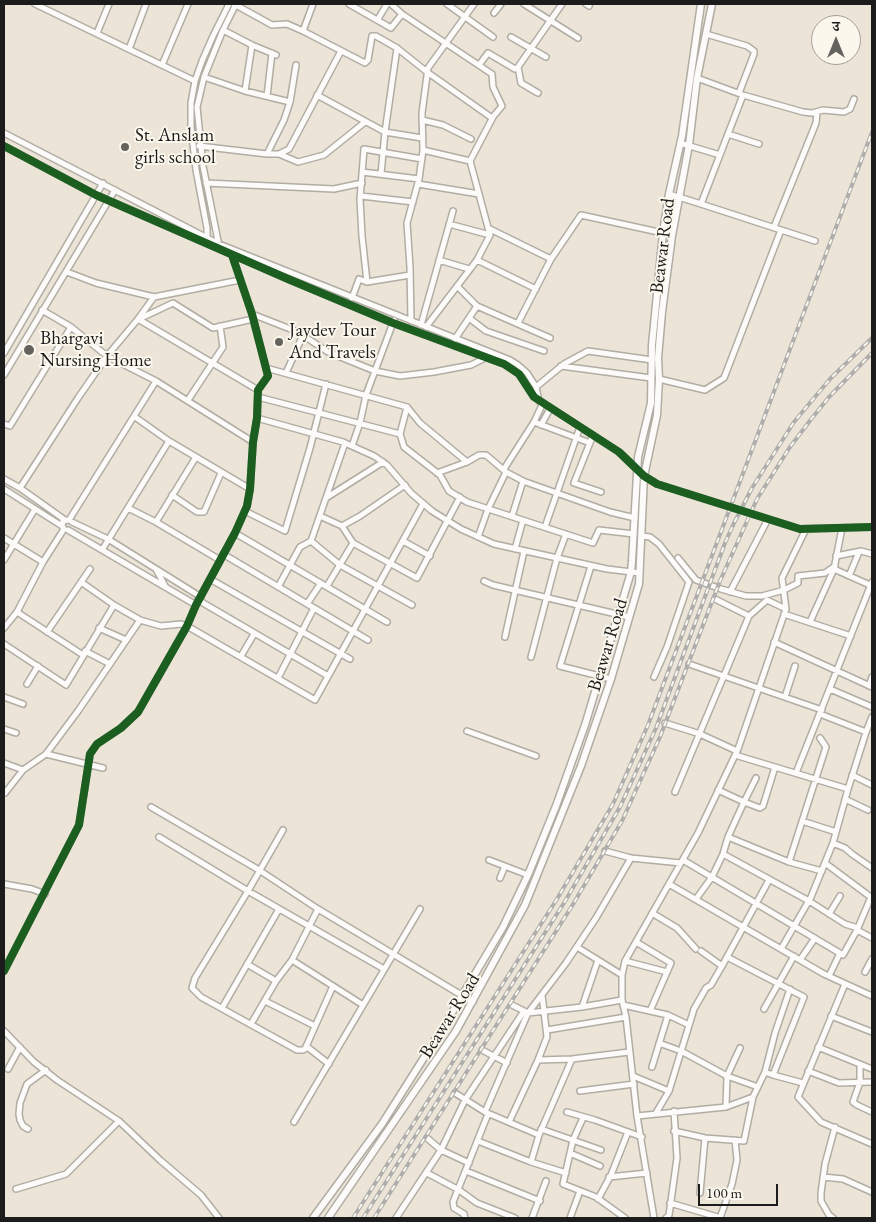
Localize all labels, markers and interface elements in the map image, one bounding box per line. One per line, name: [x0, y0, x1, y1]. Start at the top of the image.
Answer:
north arrow: [811, 15, 861, 65]
text: उ: [832, 17, 840, 35]
place label: St. Anslam girls school: [135, 125, 216, 169]
marker: St. Anslam girls school: [119, 141, 131, 153]
street label: Beawar Road: [646, 197, 680, 295]
place label: Jaydev Tour And Travels: [289, 320, 376, 364]
place label: Bhargavi Nursing Home: [40, 328, 151, 372]
marker: Jaydev Tour And Travels: [273, 336, 285, 348]
marker: Bhargavi Nursing Home: [22, 343, 36, 357]
street label: Beawar Road: [583, 596, 633, 694]
street label: Beawar Road: [415, 969, 485, 1063]
scale bar: [701, 1174, 781, 1206]
text: 100 m: [706, 1183, 742, 1202]

